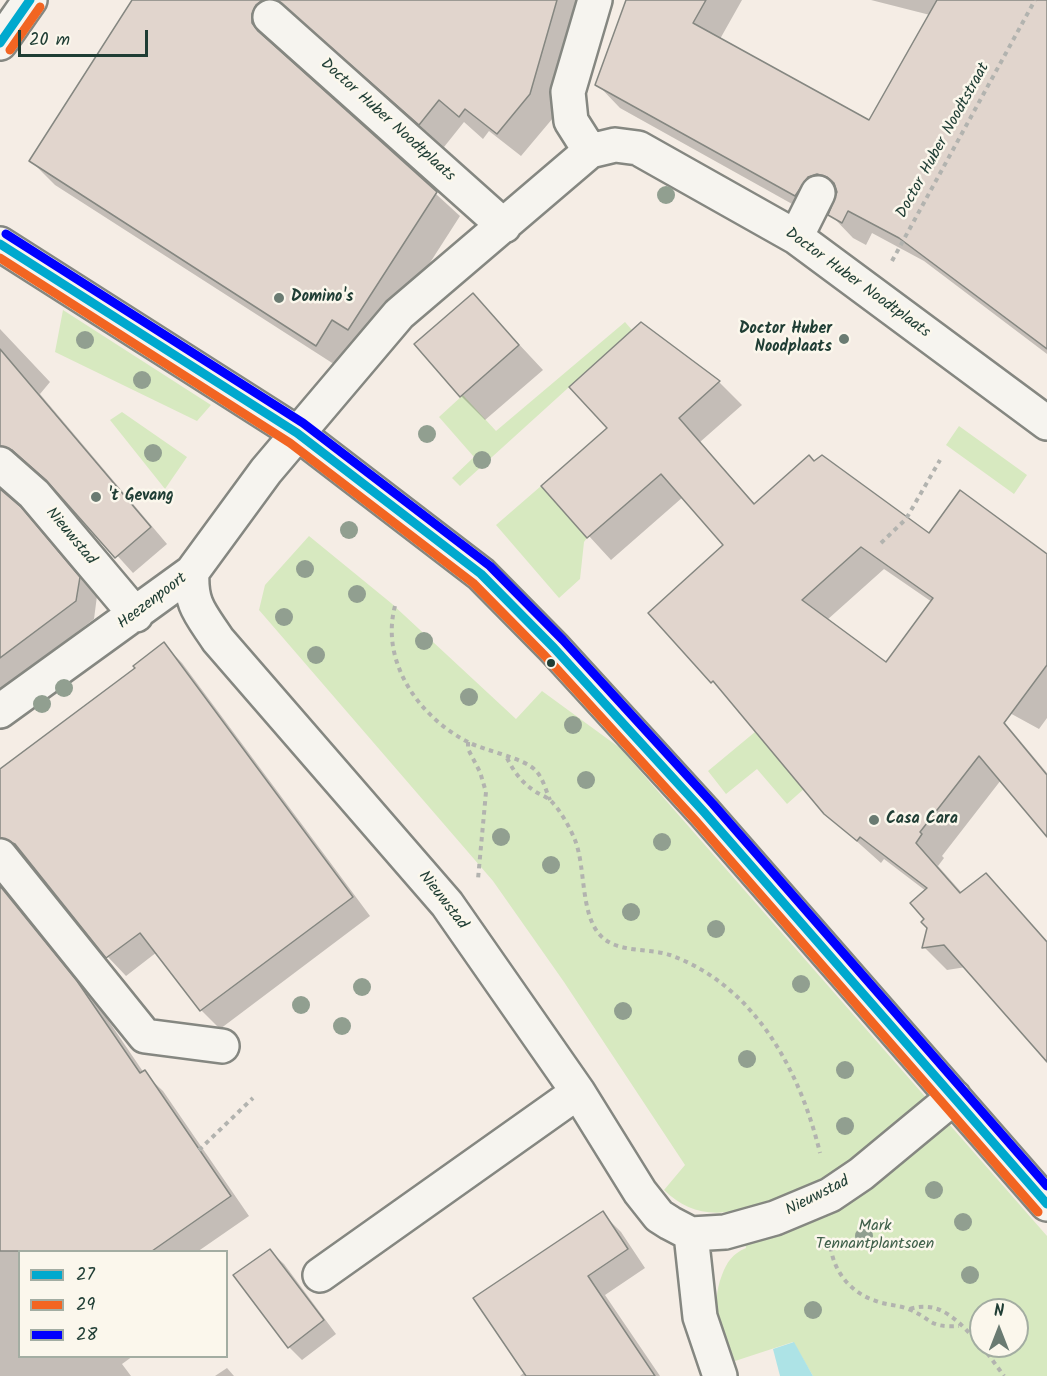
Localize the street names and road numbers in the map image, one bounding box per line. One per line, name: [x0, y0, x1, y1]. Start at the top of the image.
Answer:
street label: Doctor Huber Noodtplaats: [316, 55, 458, 187]
street label: Doctor Huber Noodtstraat: [893, 60, 995, 222]
street label: Doctor Huber Noodtplaats: [781, 225, 933, 343]
street label: Nieuwstad: [41, 504, 99, 570]
street label: Heezenpoort: [115, 570, 191, 634]
street label: Nieuwstad: [413, 868, 471, 934]
street label: Nieuwstad: [783, 1173, 853, 1221]

